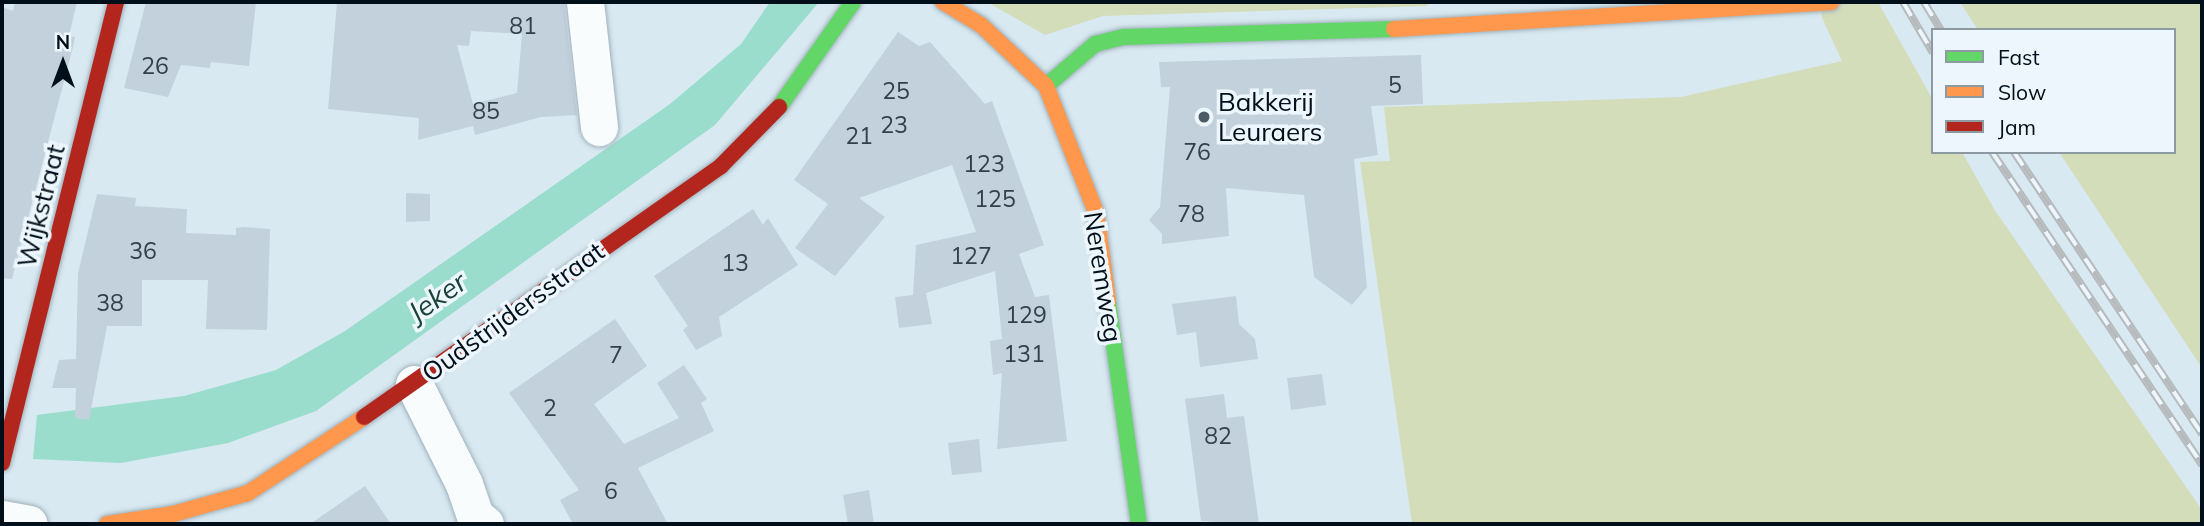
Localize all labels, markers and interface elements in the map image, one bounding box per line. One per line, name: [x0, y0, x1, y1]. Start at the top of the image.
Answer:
house number: 81: [509, 12, 537, 40]
north arrow: [28, 28, 98, 98]
legend: [1931, 28, 2176, 154]
text: N: [56, 30, 70, 54]
text: Fast: [1998, 44, 2040, 70]
house number: 26: [141, 52, 169, 80]
house number: 5: [1388, 71, 1402, 99]
house number: 25: [882, 77, 910, 105]
text: Slow: [1998, 79, 2046, 105]
place label: Bakkerij Leuraers: [1218, 86, 1322, 148]
house number: 85: [472, 97, 500, 125]
marker: Bakkerij Leuraers: [1196, 109, 1212, 125]
house number: 23: [880, 111, 908, 139]
text: Jam: [1998, 114, 2036, 140]
house number: 21: [845, 122, 873, 150]
house number: 76: [1183, 138, 1211, 166]
street label: Wijkstraat: [11, 141, 71, 271]
house number: 123: [963, 150, 1005, 178]
house number: 125: [974, 185, 1016, 213]
house number: 78: [1177, 200, 1205, 228]
street label: Neremweg: [1077, 209, 1129, 345]
street label: Oudstrijdersstraat: [416, 235, 610, 389]
house number: 36: [129, 237, 157, 265]
house number: 127: [950, 242, 992, 270]
house number: 13: [721, 249, 749, 277]
water label: Jeker: [401, 265, 473, 329]
house number: 38: [96, 289, 124, 317]
house number: 129: [1005, 301, 1047, 329]
house number: 131: [1003, 340, 1045, 368]
house number: 7: [609, 341, 623, 369]
house number: 2: [543, 394, 557, 422]
house number: 82: [1204, 422, 1232, 450]
house number: 6: [604, 477, 618, 505]

